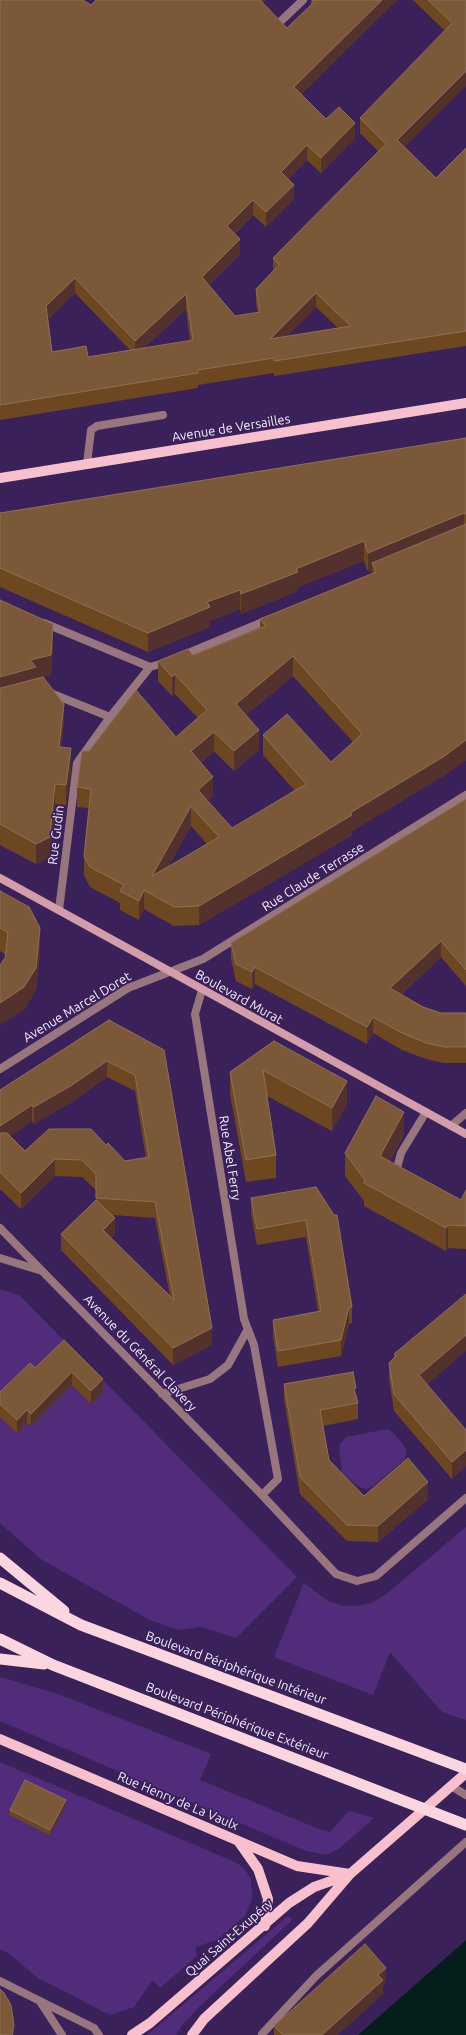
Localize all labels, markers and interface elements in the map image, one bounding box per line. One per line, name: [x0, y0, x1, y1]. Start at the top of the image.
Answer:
street label: Avenue de Versailles: [171, 411, 291, 445]
street label: Rue Gudin: [45, 804, 67, 866]
street label: Rue Claude Terrasse: [259, 839, 367, 915]
street label: Boulevard Murat: [192, 966, 286, 1028]
street label: Avenue Marcel Doret: [20, 969, 134, 1045]
street label: Rue Abel Ferry: [216, 1114, 244, 1202]
street label: Avenue du Général Clavery: [80, 1291, 200, 1415]
street label: Boulevard Périphérique Intérieur: [143, 1628, 329, 1708]
street label: Boulevard Périphérique Extérieur: [143, 1679, 331, 1763]
street label: Rue Henry de La Vaulx: [115, 1768, 241, 1834]
street label: Quai Saint-Exupéry: [182, 1896, 276, 1980]

